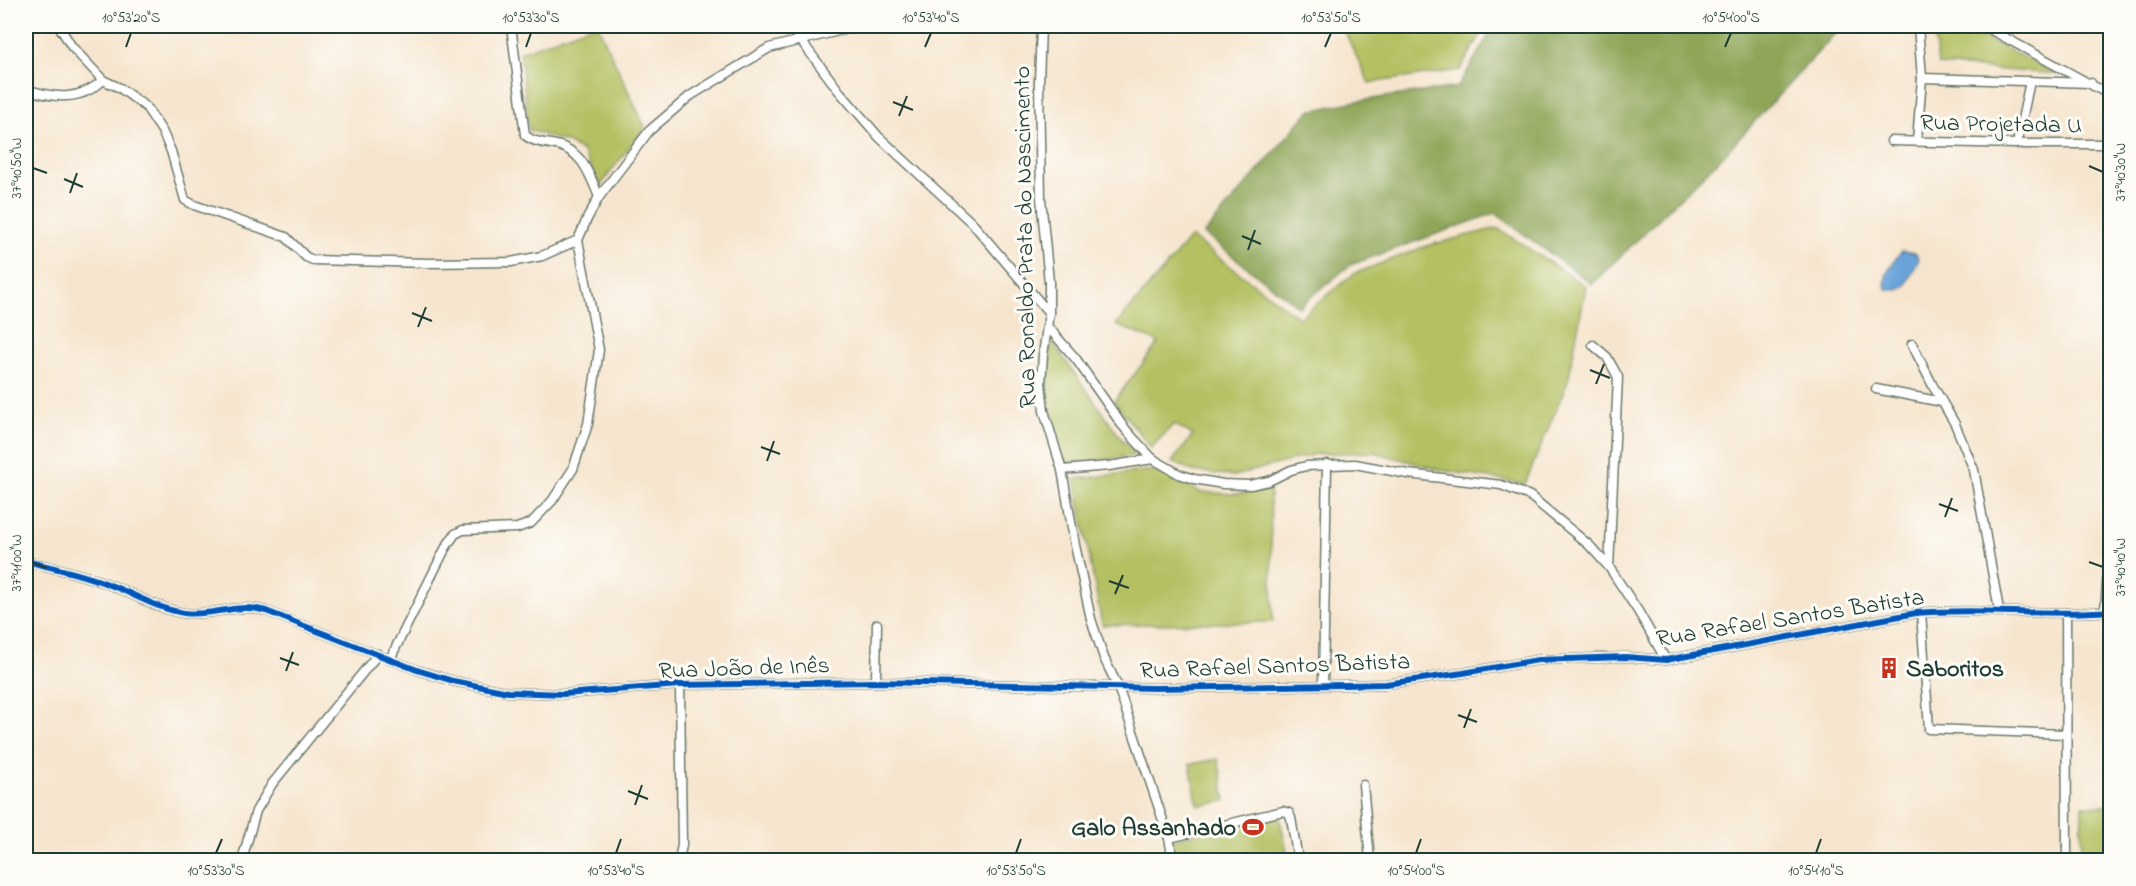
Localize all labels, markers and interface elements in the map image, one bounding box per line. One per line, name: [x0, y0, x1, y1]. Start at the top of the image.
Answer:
text: 10°53'20"S: [102, 7, 161, 29]
text: 10°53'30"S: [502, 7, 560, 29]
text: 10°53'40"S: [902, 7, 960, 29]
text: 10°53'50"S: [1301, 7, 1361, 29]
text: 10°54'00"S: [1702, 7, 1760, 29]
street label: Rua Ronaldo Prata do Nascimento: [1006, 65, 1047, 408]
street label: Rua Projetada U: [1920, 107, 2082, 144]
text: 37°40'50"W: [6, 138, 28, 198]
text: 37°40'30"W: [2110, 143, 2132, 201]
text: 37°41'00"W: [6, 534, 28, 592]
text: 37°40'40"W: [2110, 538, 2132, 596]
street label: Rua Rafael Santos Batista: [1654, 581, 1927, 658]
street label: Rua Rafael Santos Batista: [1139, 645, 1411, 690]
street label: Rua João de Inês: [658, 649, 830, 690]
place label: Saboritos: [1906, 653, 2004, 688]
building icon: Saboritos: [1877, 656, 1901, 680]
place label: Galo Assanhado: [1071, 812, 1236, 847]
sports icon: Galo Assanhado: [1241, 815, 1265, 839]
text: 10°53'30"S: [187, 860, 245, 882]
text: 10°53'40"S: [587, 860, 645, 882]
text: 10°53'50"S: [986, 860, 1046, 882]
text: 10°54'00"S: [1387, 860, 1445, 882]
text: 10°54'10"S: [1788, 860, 1844, 882]

